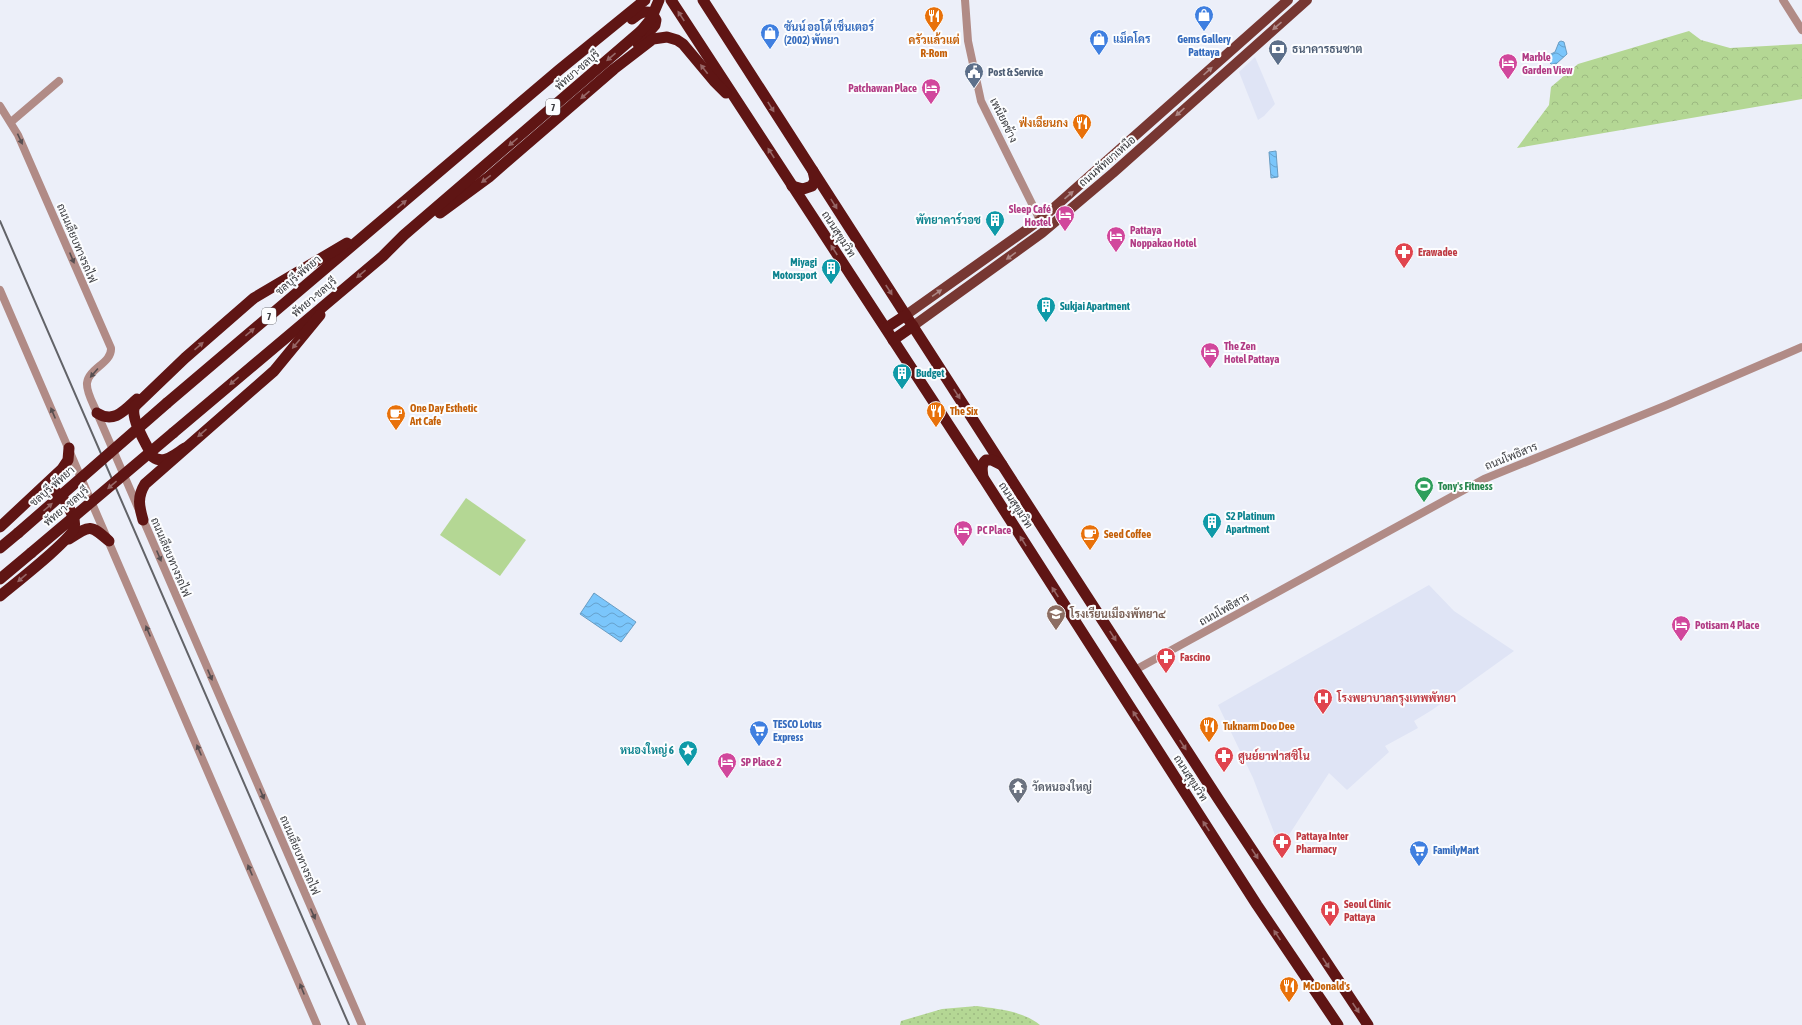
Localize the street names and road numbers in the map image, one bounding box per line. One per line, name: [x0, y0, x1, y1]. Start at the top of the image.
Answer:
street label: พัทยา-ชลบุรี: [551, 46, 604, 95]
street label: เพนียดช้าง: [988, 95, 1022, 144]
road number: 7: [546, 99, 560, 115]
street label: ถนนพัทยาเหนือ: [1076, 132, 1138, 189]
street label: ถนนเลียบทางรถไฟ: [55, 201, 101, 285]
street label: ถนนสุขุมวิท: [817, 209, 858, 261]
street label: ชลบุรี-พัทยา: [272, 251, 325, 300]
street label: พัทยา-ชลบุรี: [288, 273, 341, 322]
road number: 7: [262, 308, 276, 324]
street label: ถนนโพธิสาร: [1482, 438, 1539, 472]
street label: ชลบุรี-พัทยา: [26, 462, 79, 511]
street label: ถนนสุขุมวิท: [994, 480, 1035, 532]
street label: พัทยา-ชลบุรี: [40, 482, 93, 531]
street label: ถนนเลียบทางรถไฟ: [149, 515, 195, 599]
street label: ถนนโพธิสาร: [1196, 589, 1251, 628]
street label: ถนนสุขุมวิท: [1169, 753, 1210, 805]
street label: ถนนเลียบทางรถไฟ: [278, 813, 324, 897]

